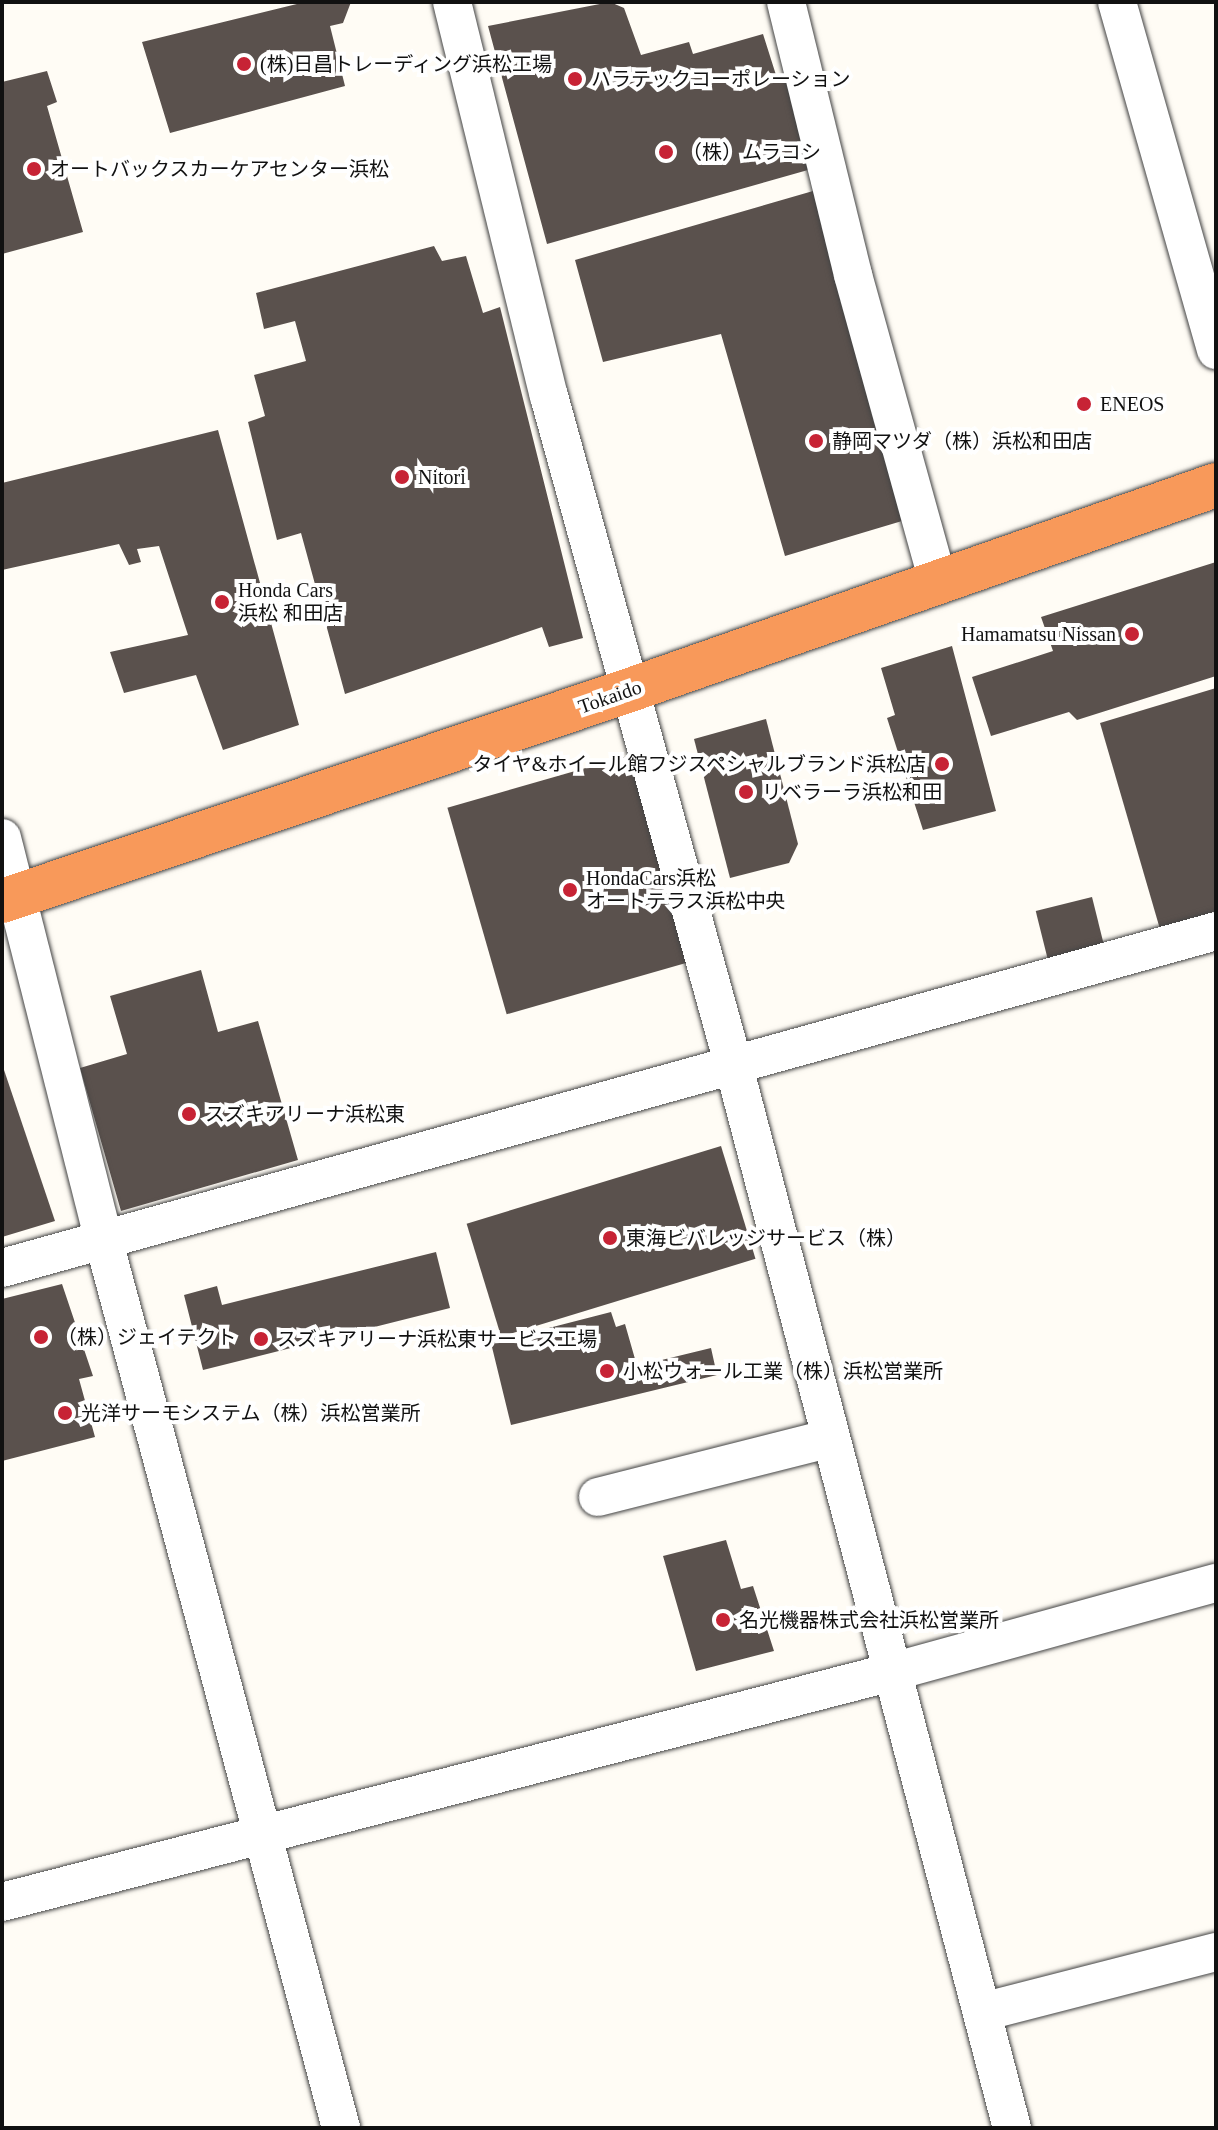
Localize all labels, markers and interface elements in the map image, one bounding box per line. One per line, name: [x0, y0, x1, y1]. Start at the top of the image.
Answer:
place label: (株)日昌トレーディング浜松工場: [260, 52, 553, 76]
marker: (株)日昌トレーディング浜松工場: [235, 55, 253, 73]
place label: ハラテックコーポレーション: [591, 67, 851, 91]
marker: ハラテックコーポレーション: [566, 70, 584, 88]
place label: （株）ムラコシ: [682, 140, 822, 164]
marker: （株）ムラコシ: [657, 143, 675, 161]
place label: オートバックスカーケアセンター浜松: [50, 157, 390, 181]
marker: オートバックスカーケアセンター浜松: [25, 160, 43, 178]
place label: ENEOS: [1100, 392, 1164, 416]
marker: ENEOS: [1075, 395, 1093, 413]
place label: 静岡マツダ（株）浜松和田店: [832, 429, 1092, 453]
marker: 静岡マツダ（株）浜松和田店: [807, 432, 825, 450]
place label: Nitori: [418, 465, 466, 489]
marker: Nitori: [393, 468, 411, 486]
place label: Honda Cars 浜松 和田店: [238, 578, 343, 625]
marker: Honda Cars 浜松 和田店: [213, 593, 231, 611]
place label: Hamamatsu Nissan: [961, 622, 1116, 646]
marker: Hamamatsu Nissan: [1123, 625, 1141, 643]
street label: Tokaido: [575, 675, 645, 719]
place label: タイヤ&ホイール館フジスペシャルブランド浜松店: [470, 752, 926, 776]
marker: タイヤ&ホイール館フジスペシャルブランド浜松店: [933, 755, 951, 773]
place label: リベラーラ浜松和田: [762, 780, 942, 804]
marker: リベラーラ浜松和田: [737, 783, 755, 801]
place label: HondaCars浜松 オートテラス浜松中央: [586, 866, 786, 913]
marker: HondaCars浜松 オートテラス浜松中央: [561, 881, 579, 899]
place label: スズキアリーナ浜松東: [205, 1102, 405, 1126]
marker: スズキアリーナ浜松東: [180, 1105, 198, 1123]
place label: 東海ビバレッジサービス（株）: [626, 1226, 906, 1250]
marker: 東海ビバレッジサービス（株）: [601, 1229, 619, 1247]
place label: （株）ジェイテクト: [57, 1325, 237, 1349]
place label: スズキアリーナ浜松東サービス工場: [277, 1327, 597, 1351]
marker: （株）ジェイテクト: [32, 1328, 50, 1346]
marker: スズキアリーナ浜松東サービス工場: [252, 1330, 270, 1348]
place label: 小松ウォール工業（株）浜松営業所: [623, 1359, 943, 1383]
marker: 小松ウォール工業（株）浜松営業所: [598, 1362, 616, 1380]
place label: 光洋サーモシステム（株）浜松営業所: [81, 1401, 421, 1425]
marker: 光洋サーモシステム（株）浜松営業所: [56, 1404, 74, 1422]
place label: 名光機器株式会社浜松営業所: [739, 1608, 999, 1632]
marker: 名光機器株式会社浜松営業所: [714, 1611, 732, 1629]

